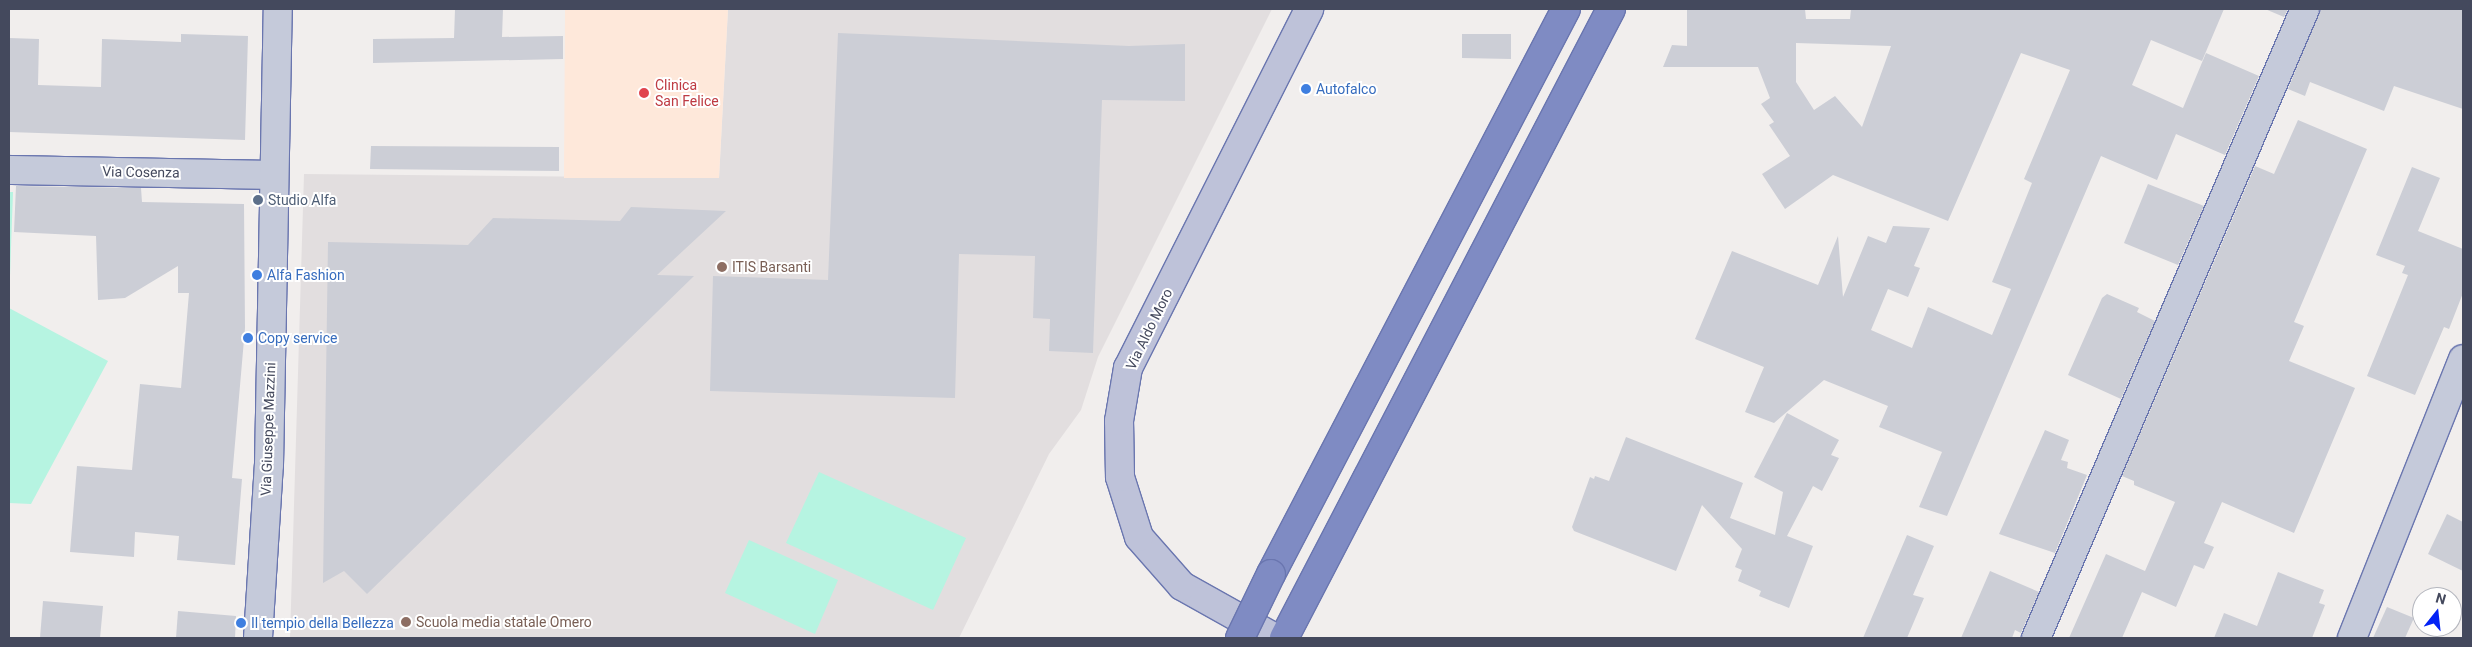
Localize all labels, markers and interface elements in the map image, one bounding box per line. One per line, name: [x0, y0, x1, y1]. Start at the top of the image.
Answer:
place label: Clinica San Felice: [655, 77, 719, 110]
place label: Autofalco: [1316, 81, 1376, 97]
marker: Autofalco: [1300, 83, 1312, 95]
marker: Clinica San Felice: [637, 86, 651, 100]
street label: Via Cosenza: [102, 163, 180, 181]
place label: Studio Alfa: [268, 192, 336, 208]
marker: Studio Alfa: [252, 194, 264, 206]
place label: ITIS Barsanti: [732, 259, 811, 275]
marker: ITIS Barsanti: [716, 261, 728, 273]
place label: Alfa Fashion: [267, 267, 345, 283]
marker: Alfa Fashion: [251, 269, 263, 281]
street label: Via Aldo Moro: [1122, 286, 1176, 372]
place label: Copy service: [258, 330, 337, 346]
marker: Copy service: [242, 332, 254, 344]
street label: Via Giuseppe Mazzini: [257, 362, 279, 496]
north arrow: [2412, 587, 2462, 637]
text: N: [2434, 589, 2448, 608]
place label: Scuola media statale Omero: [416, 614, 592, 630]
place label: Il tempio della Bellezza: [251, 615, 394, 631]
marker: Scuola media statale Omero: [400, 616, 412, 628]
marker: Il tempio della Bellezza: [235, 617, 247, 629]

